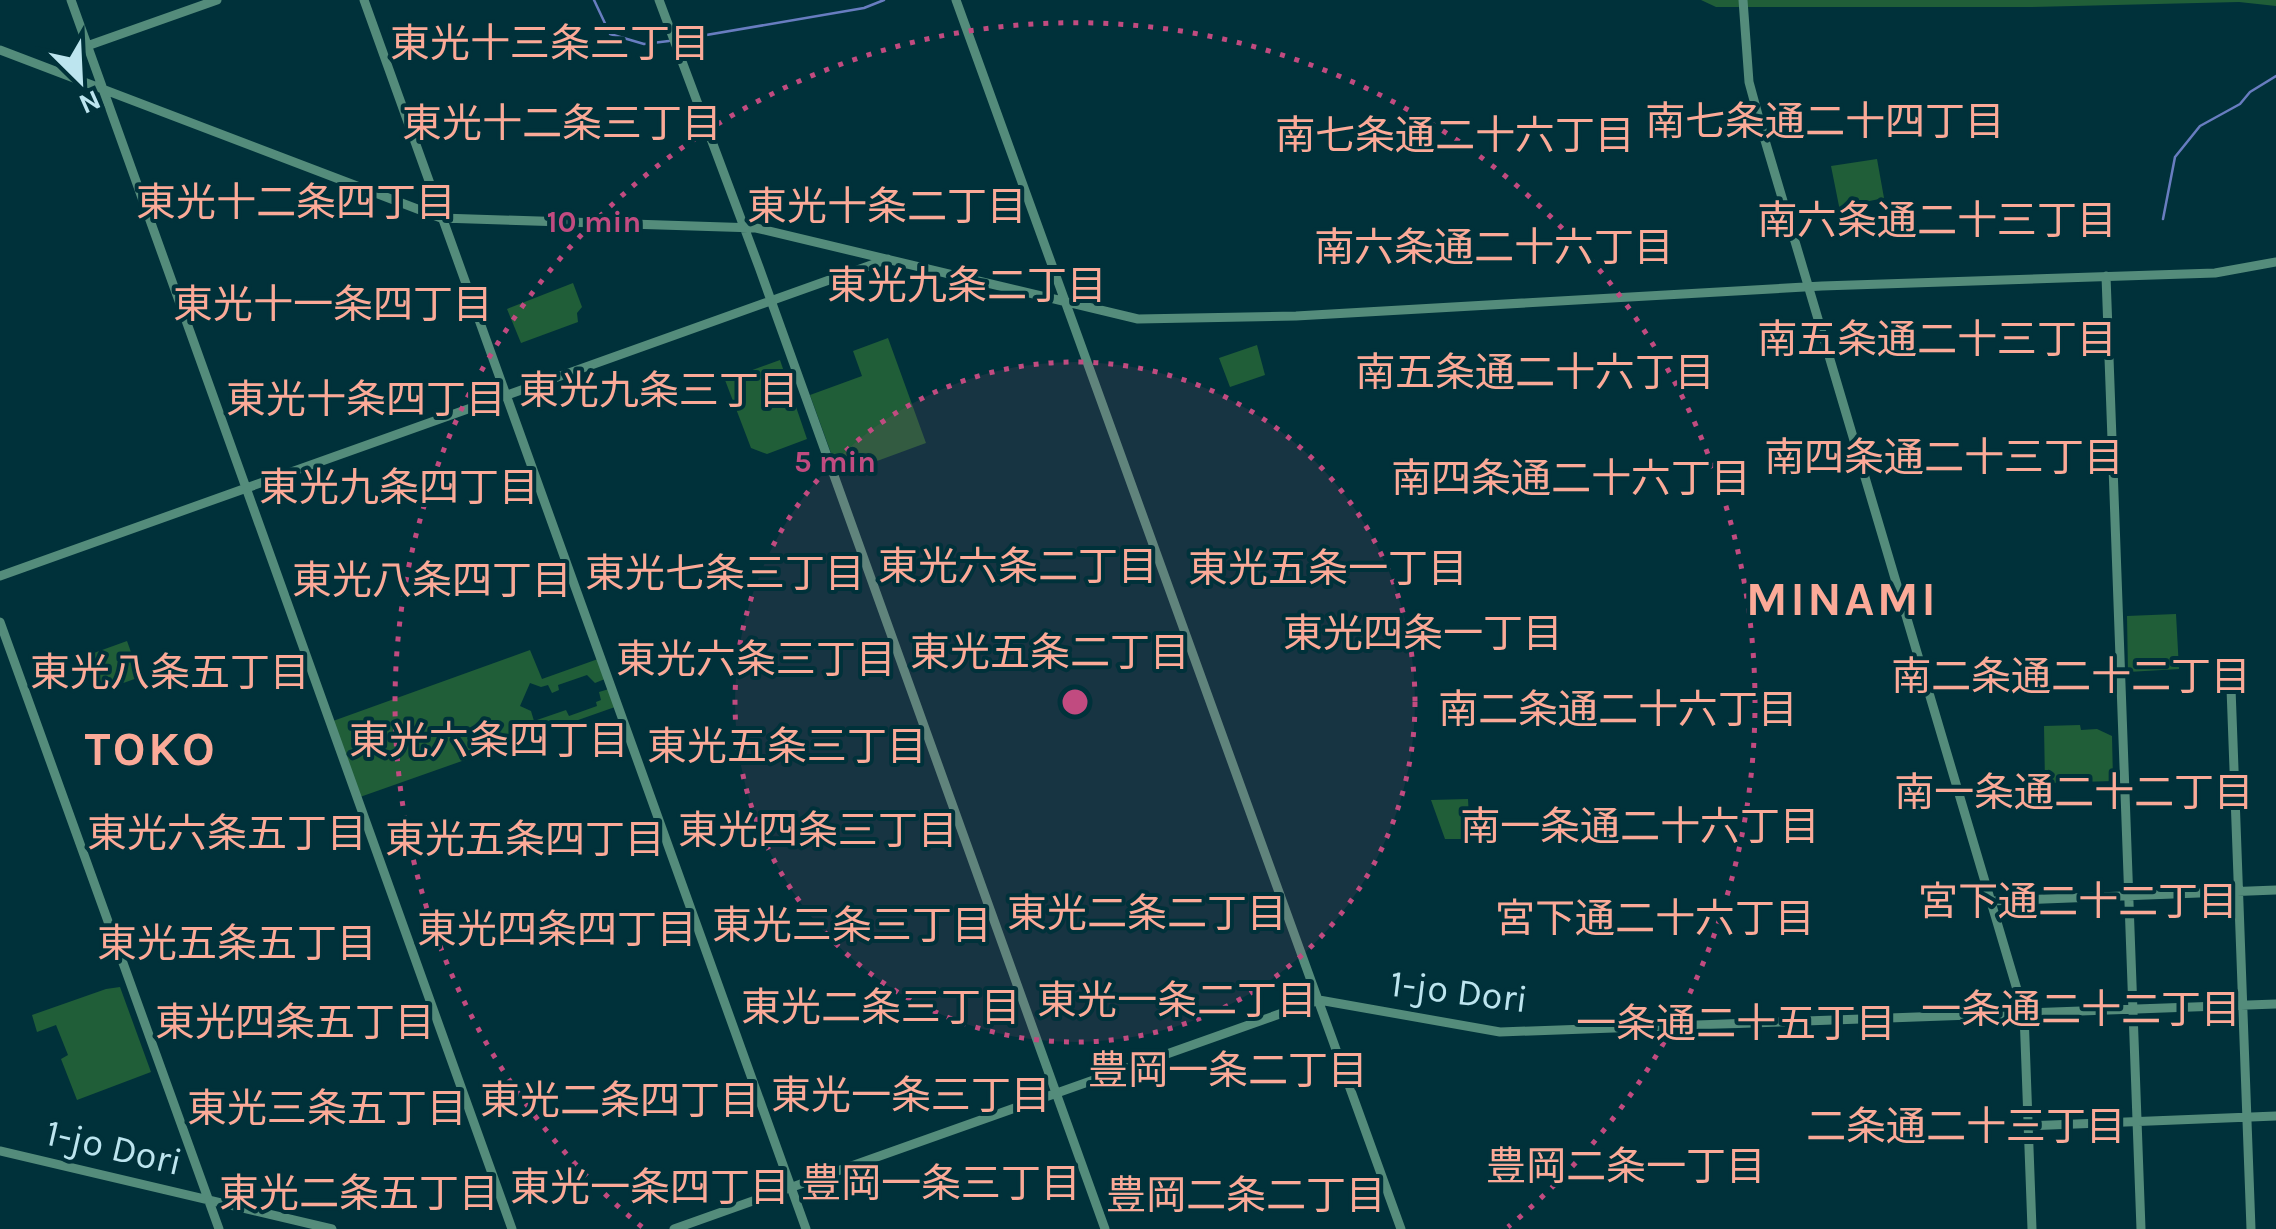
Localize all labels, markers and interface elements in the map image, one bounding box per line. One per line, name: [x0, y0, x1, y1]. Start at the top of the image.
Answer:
district label: 東光十三条三丁目: [390, 20, 710, 67]
north arrow: [30, 30, 130, 130]
text: N: [74, 83, 106, 122]
district label: 南七条通二十四丁目: [1645, 98, 2005, 145]
district label: 東光十二条三丁目: [402, 100, 722, 147]
district label: 南七条通二十六丁目: [1275, 112, 1635, 159]
district label: 東光十二条四丁目: [136, 179, 456, 226]
district label: 東光十条二丁目: [747, 183, 1027, 230]
district label: 南六条通二十三丁目: [1757, 197, 2117, 244]
text: 10 min: [547, 204, 641, 240]
district label: 南六条通二十六丁目: [1314, 224, 1674, 271]
district label: 東光九条二丁目: [827, 262, 1107, 309]
district label: 東光十一条四丁目: [173, 281, 493, 328]
district label: 南五条通二十三丁目: [1757, 316, 2117, 363]
district label: 南五条通二十六丁目: [1355, 349, 1715, 396]
district label: 東光九条三丁目: [519, 367, 799, 414]
district label: 東光十条四丁目: [226, 376, 506, 423]
district label: 南四条通二十三丁目: [1764, 434, 2124, 481]
text: 5 min: [794, 444, 876, 480]
district label: 南四条通二十六丁目: [1391, 455, 1751, 502]
district label: 東光九条四丁目: [259, 464, 539, 511]
district label: 東光六条二丁目: [878, 543, 1158, 590]
district label: 東光五条一丁目: [1188, 545, 1468, 592]
district label: 東光七条三丁目: [585, 550, 865, 597]
district label: 東光八条四丁目: [292, 557, 572, 604]
district label: MINAMI: [1746, 571, 1938, 627]
district label: 東光四条一丁目: [1283, 610, 1563, 657]
district label: 東光五条二丁目: [910, 629, 1190, 676]
district label: 東光六条三丁目: [616, 636, 896, 683]
district label: 東光八条五丁目: [30, 649, 310, 696]
district label: 南二条通二十二丁目: [1891, 653, 2251, 700]
centre of rings: [1057, 684, 1093, 720]
district label: 南二条通二十六丁目: [1438, 686, 1798, 733]
district label: 東光六条四丁目: [349, 717, 629, 764]
district label: TOKO: [85, 721, 217, 777]
district label: 東光五条三丁目: [647, 723, 927, 770]
district label: 南一条通二十二丁目: [1894, 769, 2254, 816]
district label: 南一条通二十六丁目: [1460, 803, 1820, 850]
district label: 東光四条三丁目: [678, 807, 958, 854]
district label: 東光六条五丁目: [87, 810, 367, 857]
district label: 東光五条四丁目: [385, 816, 665, 863]
district label: 宮下通二十二丁目: [1918, 878, 2238, 925]
district label: 東光二条二丁目: [1007, 890, 1287, 937]
district label: 宮下通二十六丁目: [1495, 895, 1815, 942]
district label: 東光三条三丁目: [712, 902, 992, 949]
district label: 東光四条四丁目: [417, 906, 697, 953]
district label: 東光五条五丁目: [97, 920, 377, 967]
street label: 1-jo Dori: [1388, 961, 1530, 1022]
district label: 東光一条二丁目: [1037, 977, 1317, 1024]
district label: 東光二条三丁目: [741, 984, 1021, 1031]
district label: 一条通二十二丁目: [1921, 986, 2241, 1033]
district label: 東光四条五丁目: [155, 999, 435, 1046]
district label: 一条通二十五丁目: [1576, 1000, 1896, 1047]
district label: 豊岡一条二丁目: [1088, 1047, 1368, 1094]
district label: 東光一条三丁目: [771, 1072, 1051, 1119]
district label: 東光二条四丁目: [480, 1077, 760, 1124]
district label: 東光三条五丁目: [187, 1085, 467, 1132]
district label: 二条通二十三丁目: [1806, 1103, 2126, 1150]
street label: 1-jo Dori: [41, 1110, 186, 1185]
district label: 豊岡二条一丁目: [1486, 1143, 1766, 1190]
district label: 豊岡一条三丁目: [801, 1160, 1081, 1207]
district label: 東光一条四丁目: [510, 1164, 790, 1211]
district label: 東光二条五丁目: [219, 1170, 499, 1217]
district label: 豊岡二条二丁目: [1106, 1172, 1386, 1219]

